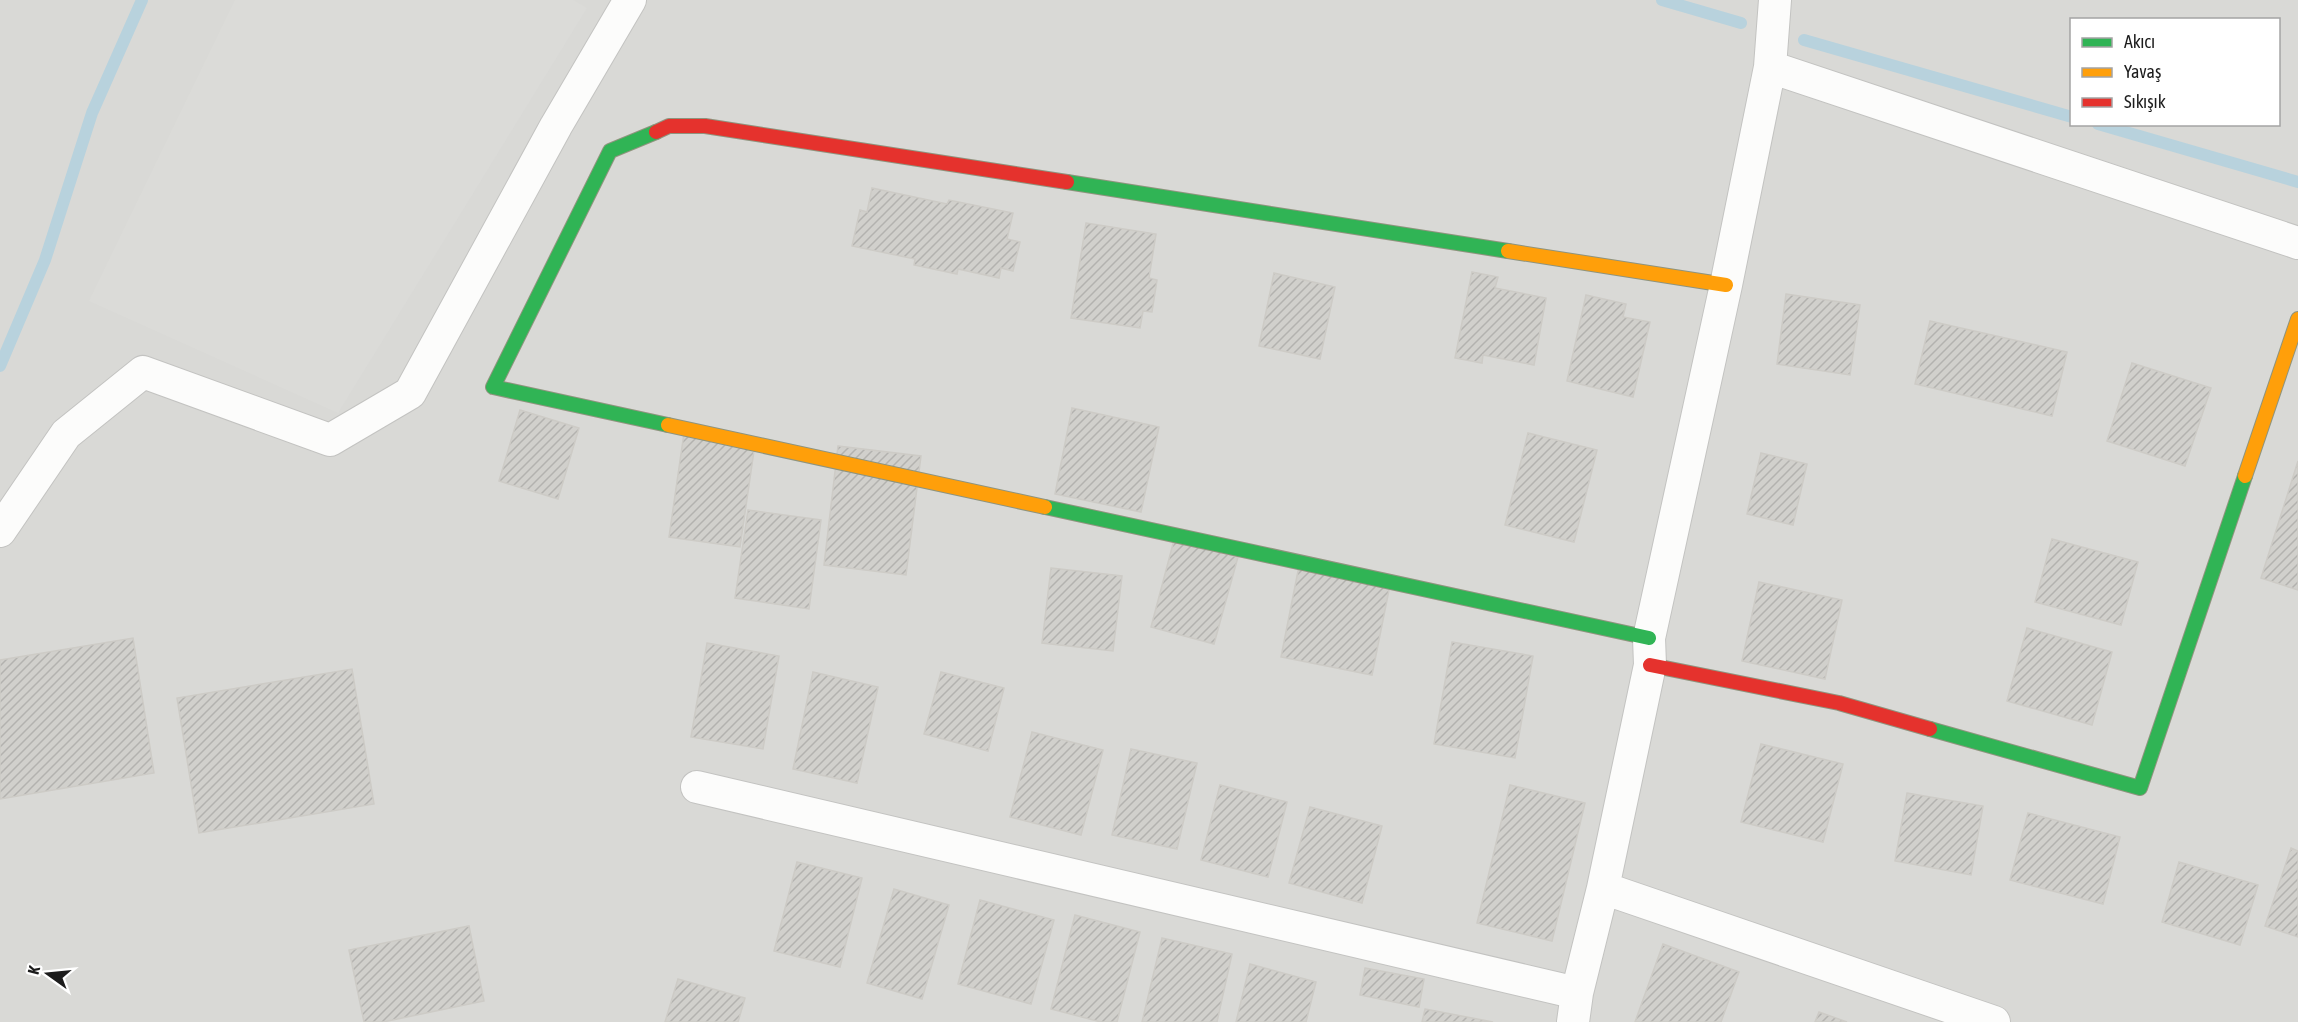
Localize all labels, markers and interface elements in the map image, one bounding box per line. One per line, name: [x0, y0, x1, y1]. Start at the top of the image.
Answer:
legend: [2070, 18, 2280, 126]
text: Akıcı: [2124, 31, 2155, 52]
text: Yavaş: [2124, 61, 2161, 82]
text: Sıkışık: [2124, 91, 2166, 112]
north arrow: [18, 944, 78, 1004]
text: K: [24, 964, 43, 976]

